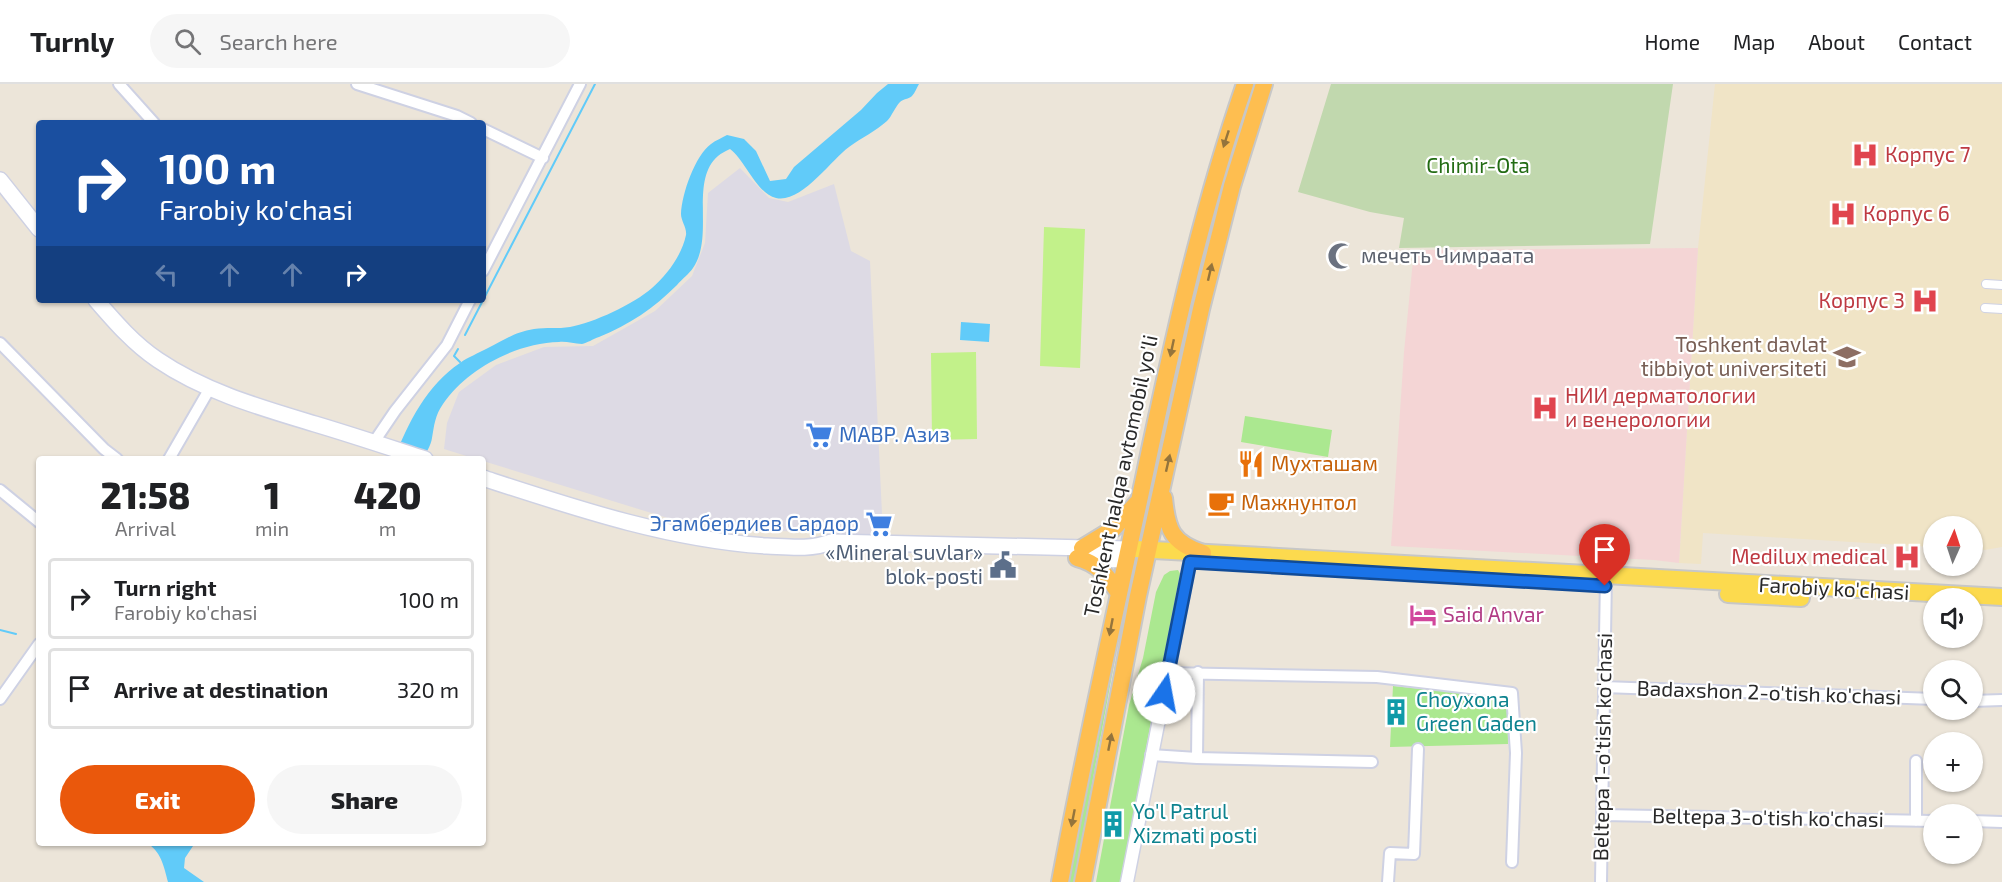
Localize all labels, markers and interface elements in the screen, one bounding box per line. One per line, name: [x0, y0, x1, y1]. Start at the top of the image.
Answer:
search box: [150, 14, 570, 68]
text: Turnly: [30, 24, 114, 58]
icon: search: [171, 25, 204, 58]
text: Search here: [219, 28, 338, 54]
text: Home: [1644, 29, 1700, 54]
text: Map: [1733, 29, 1775, 54]
text: About: [1808, 29, 1865, 54]
text: Contact: [1898, 29, 1972, 54]
one-way arrow: [1221, 130, 1230, 148]
hospital icon: Корпус 7: [1850, 140, 1880, 170]
place label: Корпус 7: [1885, 141, 1971, 167]
text: 100 m: [159, 142, 276, 192]
icon: right: [60, 144, 138, 222]
park label: Chimir-Ota: [1426, 152, 1530, 177]
text: Farobiy ko'chasi: [159, 193, 353, 225]
hospital icon: Корпус 6: [1828, 199, 1858, 229]
place label: Корпус 6: [1863, 200, 1950, 226]
mosque icon: мечеть Чимраата: [1326, 241, 1356, 271]
place label: мечеть Чимраата: [1361, 242, 1534, 267]
icon: left: [150, 258, 183, 291]
icon: ahead: [213, 258, 246, 291]
icon: ahead: [276, 258, 309, 291]
icon: right: [339, 258, 372, 291]
one-way arrow: [1205, 263, 1215, 282]
hospital icon: Корпус 3: [1910, 286, 1940, 316]
place label: Корпус 3: [1819, 287, 1905, 313]
place label: Toshkent davlat tibbiyot universiteti: [1641, 331, 1827, 380]
street label: Toshkent halqa avtomobil yo'li: [1077, 332, 1162, 619]
one-way arrow: [1167, 339, 1176, 358]
school or university icon: Toshkent davlat tibbiyot universiteti: [1832, 342, 1862, 372]
place label: НИИ дерматологии и венерологии: [1565, 382, 1756, 431]
hospital icon: НИИ дерматологии и венерологии: [1530, 393, 1560, 423]
supermarket icon: МАВР. Азиз: [804, 420, 834, 450]
place label: МАВР. Азиз: [839, 421, 950, 446]
restaurant icon: Мухташам: [1236, 449, 1266, 479]
place label: Мухташам: [1271, 450, 1378, 476]
one-way arrow: [1164, 454, 1174, 472]
text: 21:58: [100, 473, 191, 516]
text: 1: [264, 473, 280, 516]
text: 420: [354, 473, 422, 516]
cafe icon: Мажнунтол: [1206, 488, 1236, 518]
place label: Мажнунтол: [1241, 489, 1357, 515]
supermarket icon: Эгамбердиев Сардор: [864, 509, 894, 539]
place label: Эгамбердиев Сардор: [650, 510, 859, 535]
text: Arrival: [115, 516, 176, 540]
text: min: [255, 516, 289, 540]
text: m: [379, 516, 396, 540]
north arrow: [1923, 516, 1983, 576]
map controls: [1923, 516, 1983, 864]
pin: [1579, 524, 1630, 586]
icon: arrive: [1588, 533, 1621, 566]
place label: «Mineral suvlar» blok-posti: [825, 539, 983, 588]
hospital icon: Medilux medical: [1892, 542, 1922, 572]
place label: Medilux medical: [1731, 543, 1888, 568]
public building icon: «Mineral suvlar» blok-posti: [988, 550, 1018, 580]
street label: Farobiy ko'chasi: [1758, 571, 1910, 604]
text: Turn right: [114, 574, 216, 600]
icon: right: [63, 582, 96, 615]
text: 100 m: [400, 586, 459, 612]
button: sound: [1923, 588, 1983, 648]
text: Farobiy ko'chasi: [114, 600, 258, 624]
hotel icon: Said Anvar: [1408, 600, 1438, 630]
place label: Said Anvar: [1443, 601, 1545, 626]
one-way arrow: [1106, 617, 1115, 636]
street label: Beltepa 1-o'tish ko'chasi: [1587, 633, 1616, 861]
button: search: [1923, 660, 1983, 720]
position arrow: [1132, 661, 1196, 725]
icon: arrive: [63, 672, 96, 705]
street label: Badaxshon 2-o'tish ko'chasi: [1636, 674, 1902, 709]
text: Arrive at destination: [114, 676, 328, 702]
text: 320 m: [397, 676, 459, 702]
place label: Choyxona Green Gaden: [1416, 686, 1537, 735]
building icon: Choyxona Green Gaden: [1381, 697, 1411, 727]
one-way arrow: [1106, 732, 1115, 751]
button: +: [1923, 732, 1983, 792]
button: Exit: [60, 765, 255, 834]
button: Share: [267, 765, 462, 834]
place label: Yo'l Patrul Xizmati posti: [1133, 798, 1258, 847]
street label: Beltepa 3-o'tish ko'chasi: [1652, 802, 1884, 831]
button: −: [1923, 804, 1983, 864]
one-way arrow: [1068, 809, 1077, 828]
building icon: Yo'l Patrul Xizmati posti: [1098, 809, 1128, 839]

